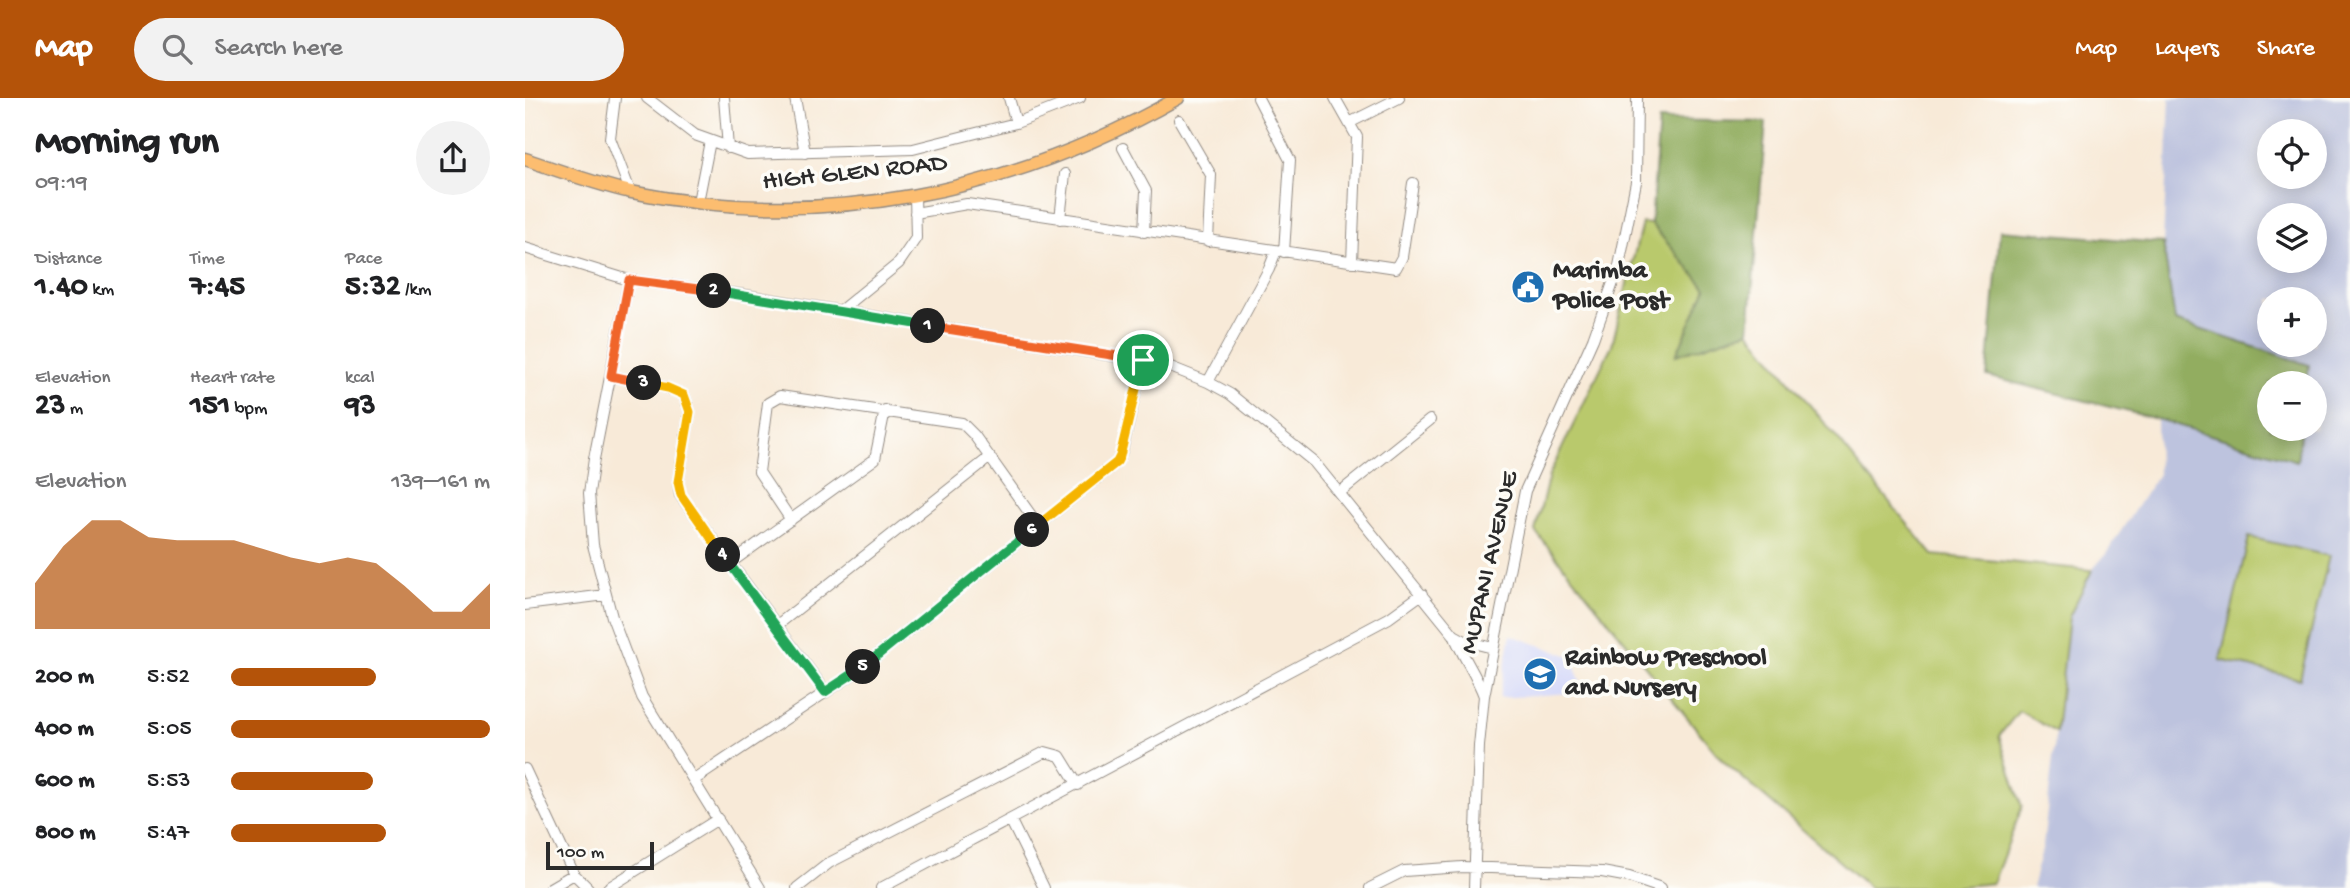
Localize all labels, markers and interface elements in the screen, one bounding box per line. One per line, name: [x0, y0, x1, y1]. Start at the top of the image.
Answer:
search box: [134, 18, 624, 81]
text: Map: [35, 30, 92, 68]
icon: search: [158, 30, 196, 68]
text: Search here: [214, 34, 343, 65]
text: Map: [2075, 35, 2117, 64]
text: Layers: [2155, 35, 2219, 64]
text: Share: [2257, 35, 2315, 64]
map controls: [2257, 119, 2327, 441]
button: locate: [2257, 119, 2327, 189]
button: share: [416, 121, 490, 195]
text: Morning run: [35, 122, 219, 166]
street label: HIGH GLEN ROAD: [761, 149, 949, 199]
text: 09:19: [35, 170, 88, 197]
button: layers: [2257, 203, 2327, 273]
text: Distance: [35, 248, 102, 271]
text: Time: [190, 248, 225, 271]
text: Pace: [345, 248, 382, 271]
place label: Marimba Police Post: [1551, 257, 1671, 318]
public building icon: Marimba Police Post: [1509, 268, 1547, 306]
text: 1.40: [35, 271, 88, 306]
text: 7:45: [190, 271, 245, 306]
text: 5:32: [345, 271, 400, 306]
pin: 2: [697, 274, 731, 308]
text: km: [88, 279, 114, 302]
text: /km: [400, 279, 432, 302]
text: 2: [709, 279, 718, 302]
button: +: [2257, 287, 2327, 357]
pin: 1: [911, 308, 945, 344]
text: 1: [924, 314, 931, 337]
pin: [1113, 330, 1173, 390]
icon: arrive: [1124, 341, 1162, 379]
pin: 3: [627, 366, 661, 400]
text: Elevation: [35, 367, 111, 390]
text: Heart rate: [190, 367, 275, 390]
text: kcal: [345, 367, 375, 390]
text: 3: [639, 371, 648, 394]
button: −: [2257, 371, 2327, 441]
text: 23: [35, 390, 65, 425]
text: 151: [190, 390, 230, 425]
text: 93: [345, 390, 376, 425]
text: m: [65, 398, 83, 421]
text: bpm: [230, 398, 267, 421]
street label: MUPANI AVENUE: [1455, 468, 1527, 657]
text: Elevation: [35, 469, 126, 496]
text: 139–161 m: [391, 469, 490, 496]
pin: 6: [1015, 512, 1049, 548]
text: 6: [1027, 518, 1036, 541]
pin: 4: [705, 538, 741, 573]
text: 4: [718, 543, 727, 566]
place label: Rainbow Preschool and Nursery: [1564, 644, 1767, 705]
pin: 5: [845, 650, 881, 684]
text: 5: [858, 655, 868, 678]
school or university icon: Rainbow Preschool and Nursery: [1521, 655, 1559, 693]
text: 200 m: [35, 664, 94, 691]
text: 5:52: [147, 664, 190, 691]
text: 400 m: [35, 716, 94, 743]
text: 5:05: [147, 716, 191, 743]
text: 600 m: [35, 768, 95, 795]
text: 5:53: [147, 768, 190, 795]
text: 800 m: [35, 820, 96, 847]
text: 5:47: [147, 820, 189, 847]
scale bar: [546, 839, 655, 871]
text: 100 m: [557, 842, 604, 865]

